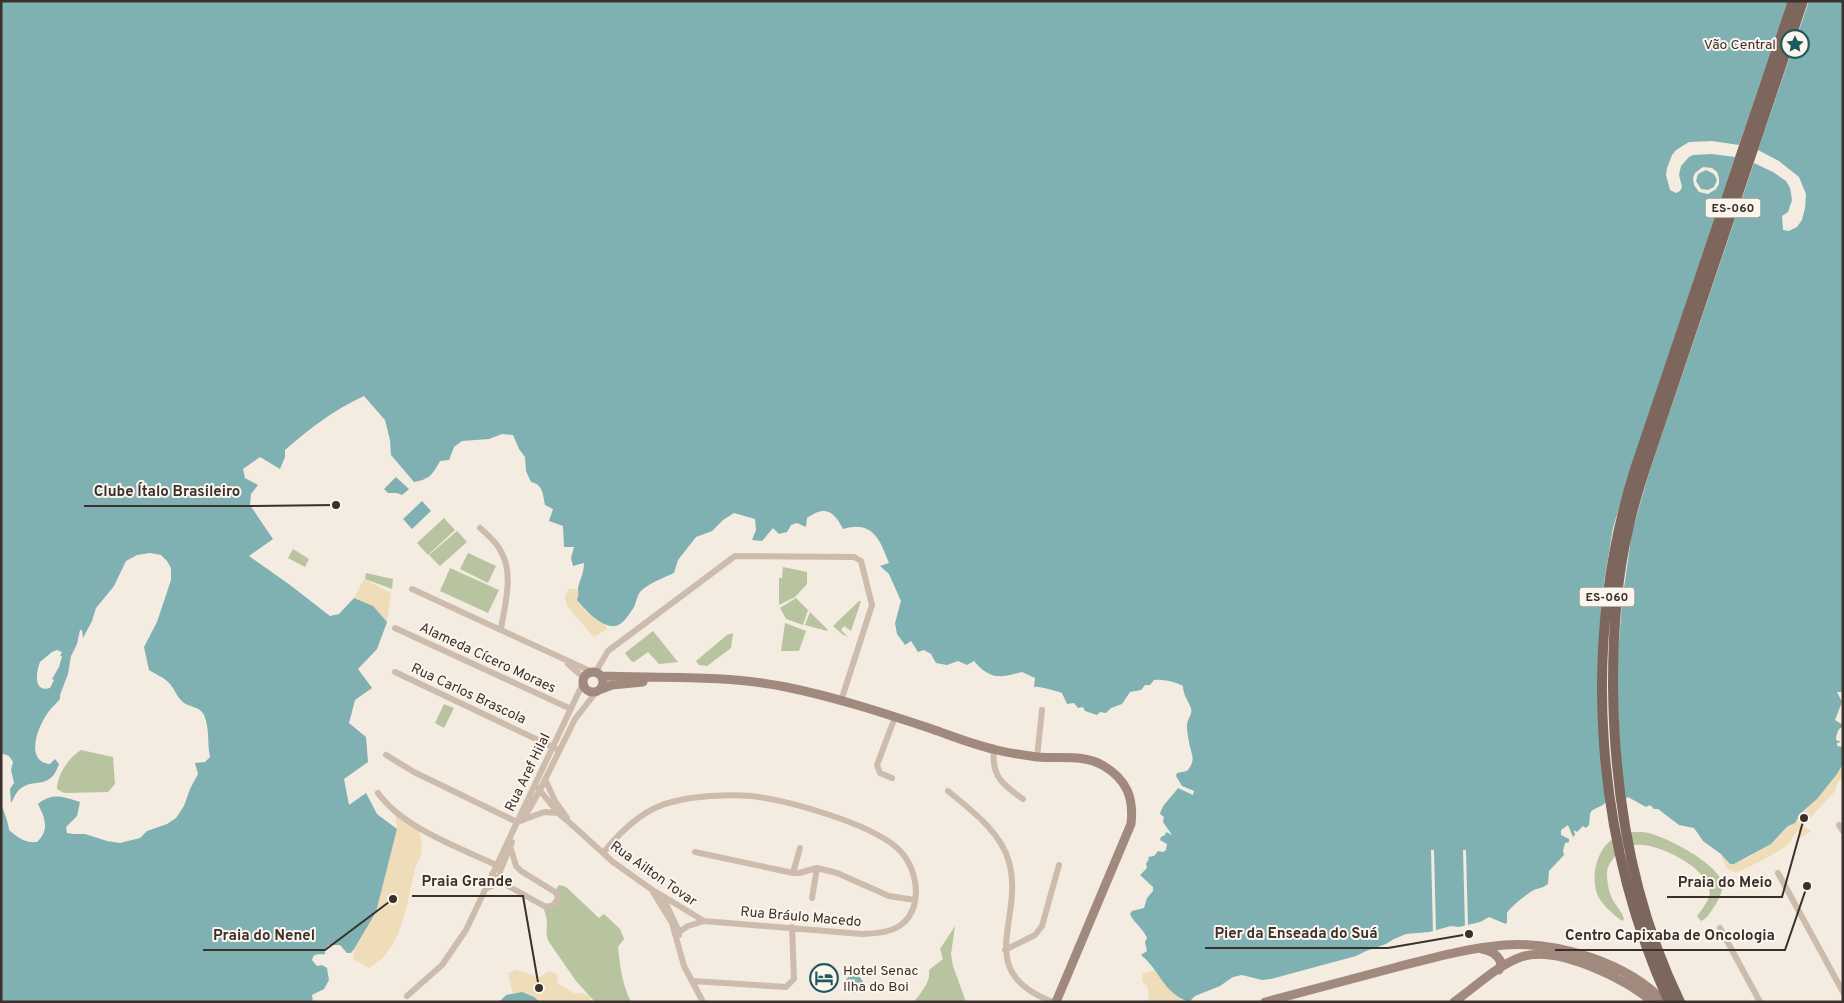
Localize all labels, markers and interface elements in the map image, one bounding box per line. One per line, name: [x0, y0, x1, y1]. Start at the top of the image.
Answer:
place icon: Vão Central: [1780, 29, 1810, 59]
place label: Vão Central: [1704, 37, 1776, 54]
road number: ES-060: [1706, 198, 1760, 218]
callout: Clube Ítalo Brasileiro: [84, 476, 251, 506]
text: Clube Ítalo Brasileiro: [94, 482, 240, 502]
road number: ES-060: [1580, 588, 1634, 606]
street label: Alameda Cícero Moraes: [417, 619, 558, 697]
street label: Rua Carlos Brascola: [408, 660, 529, 728]
street label: Rua Aref Hilal: [502, 731, 555, 815]
street label: Rua Ailton Tovar: [607, 838, 700, 911]
callout: Praia Grande: [412, 866, 523, 896]
callout: Praia do Meio: [1667, 867, 1782, 897]
text: Praia Grande: [421, 873, 513, 892]
text: Praia do Meio: [1678, 874, 1772, 893]
street label: Rua Bráulo Macedo: [740, 904, 862, 931]
callout: Pier da Enseada do Suá: [1205, 918, 1388, 948]
callout: Praia do Nenel: [203, 920, 325, 950]
callout: Centro Capixaba de Oncologia: [1555, 920, 1785, 950]
text: Pier da Enseada do Suá: [1214, 925, 1378, 944]
text: Praia do Nenel: [213, 927, 315, 946]
text: Centro Capixaba de Oncologia: [1565, 927, 1775, 946]
hotel icon: Hotel Senac Ilha do Boi: [809, 963, 839, 993]
place label: Hotel Senac Ilha do Boi: [843, 963, 918, 996]

